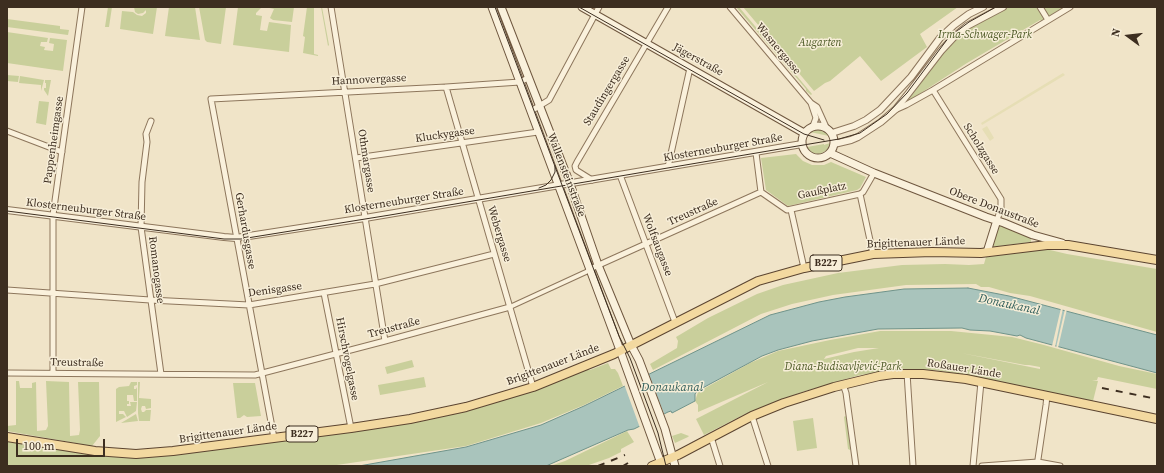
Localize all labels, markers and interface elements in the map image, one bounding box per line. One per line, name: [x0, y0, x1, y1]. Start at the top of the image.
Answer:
north arrow: [1108, 16, 1148, 56]
street label: Wasnergasse: [753, 21, 803, 77]
text: N: [1108, 27, 1124, 39]
park label: Irma-Schwager-Park: [938, 28, 1032, 42]
park label: Augarten: [799, 36, 841, 50]
street label: Jägerstraße: [670, 41, 726, 79]
street label: Staudingergasse: [581, 54, 633, 128]
street label: Hannovergasse: [331, 71, 407, 89]
street label: Pappenheimgasse: [41, 95, 67, 185]
street label: Scholzgasse: [960, 121, 1002, 177]
street label: Kluckygasse: [415, 124, 475, 146]
street label: Othmargasse: [354, 128, 378, 194]
street label: Wallensteinstraße: [544, 131, 588, 219]
street label: Klosterneuburger Straße: [662, 131, 784, 165]
street label: Gaußplatz: [796, 179, 848, 203]
street label: Klosterneuburger Straße: [343, 185, 465, 217]
street label: Obere Donaustraße: [947, 185, 1041, 231]
street label: Gerhardusgasse: [232, 192, 258, 270]
street label: Treustraße: [666, 195, 720, 229]
street label: Klosterneuburger Straße: [25, 196, 147, 224]
street label: Webergasse: [484, 204, 514, 264]
street label: Wolfsaugasse: [639, 212, 675, 278]
street label: Brigittenauer Lände: [866, 235, 966, 251]
street label: Romanogasse: [145, 236, 167, 304]
road number: B227: [810, 255, 842, 271]
street label: Denisgasse: [247, 280, 303, 300]
water label: Donaukanal: [977, 291, 1041, 319]
street label: Treustraße: [366, 315, 422, 341]
street label: Hirschvogelgasse: [332, 316, 362, 402]
street label: Brigittenauer Lände: [505, 341, 601, 389]
street label: Treustraße: [50, 356, 104, 370]
street label: Roßauer Lände: [926, 357, 1002, 381]
park label: Diana-Budisavljević-Park: [785, 360, 901, 374]
water label: Donaukanal: [641, 381, 703, 395]
street label: Brigittenauer Lände: [178, 420, 278, 446]
road number: B227: [286, 426, 318, 442]
scale bar: [18, 431, 107, 457]
text: 100 m: [23, 438, 55, 454]

